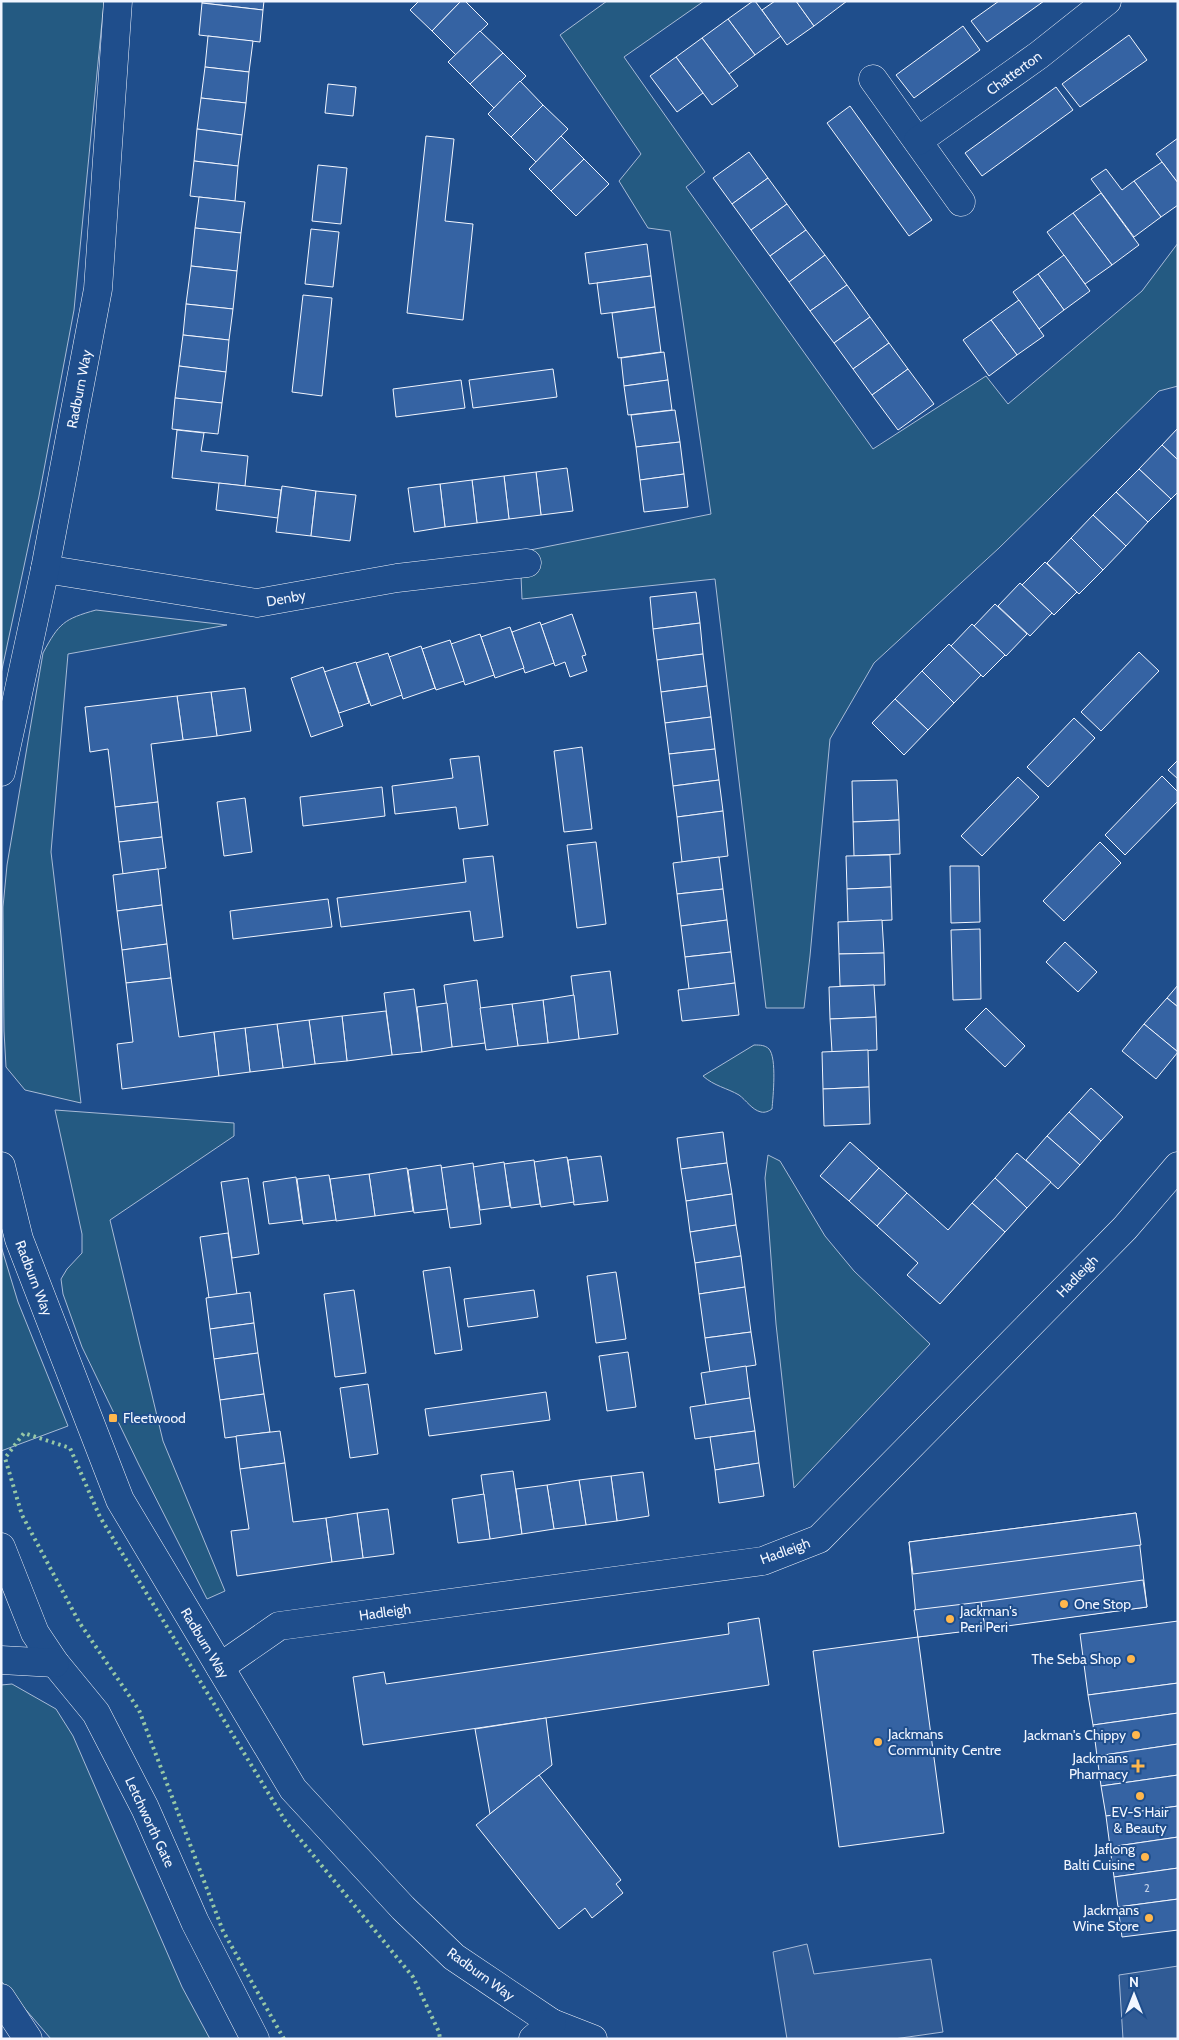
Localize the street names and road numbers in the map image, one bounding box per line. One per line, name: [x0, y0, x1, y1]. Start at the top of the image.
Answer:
street label: Chatterton: [983, 47, 1045, 99]
street label: Radburn Way: [63, 348, 95, 430]
street label: Denby: [265, 586, 307, 610]
street label: Radburn Way: [11, 1238, 57, 1318]
street label: Hadleigh: [1052, 1251, 1102, 1301]
street label: Hadleigh: [757, 1534, 813, 1568]
street label: Hadleigh: [358, 1599, 412, 1625]
street label: Radburn Way: [177, 1604, 233, 1682]
street label: Letchworth Gate: [121, 1774, 179, 1870]
street label: Radburn Way: [444, 1943, 518, 2005]

